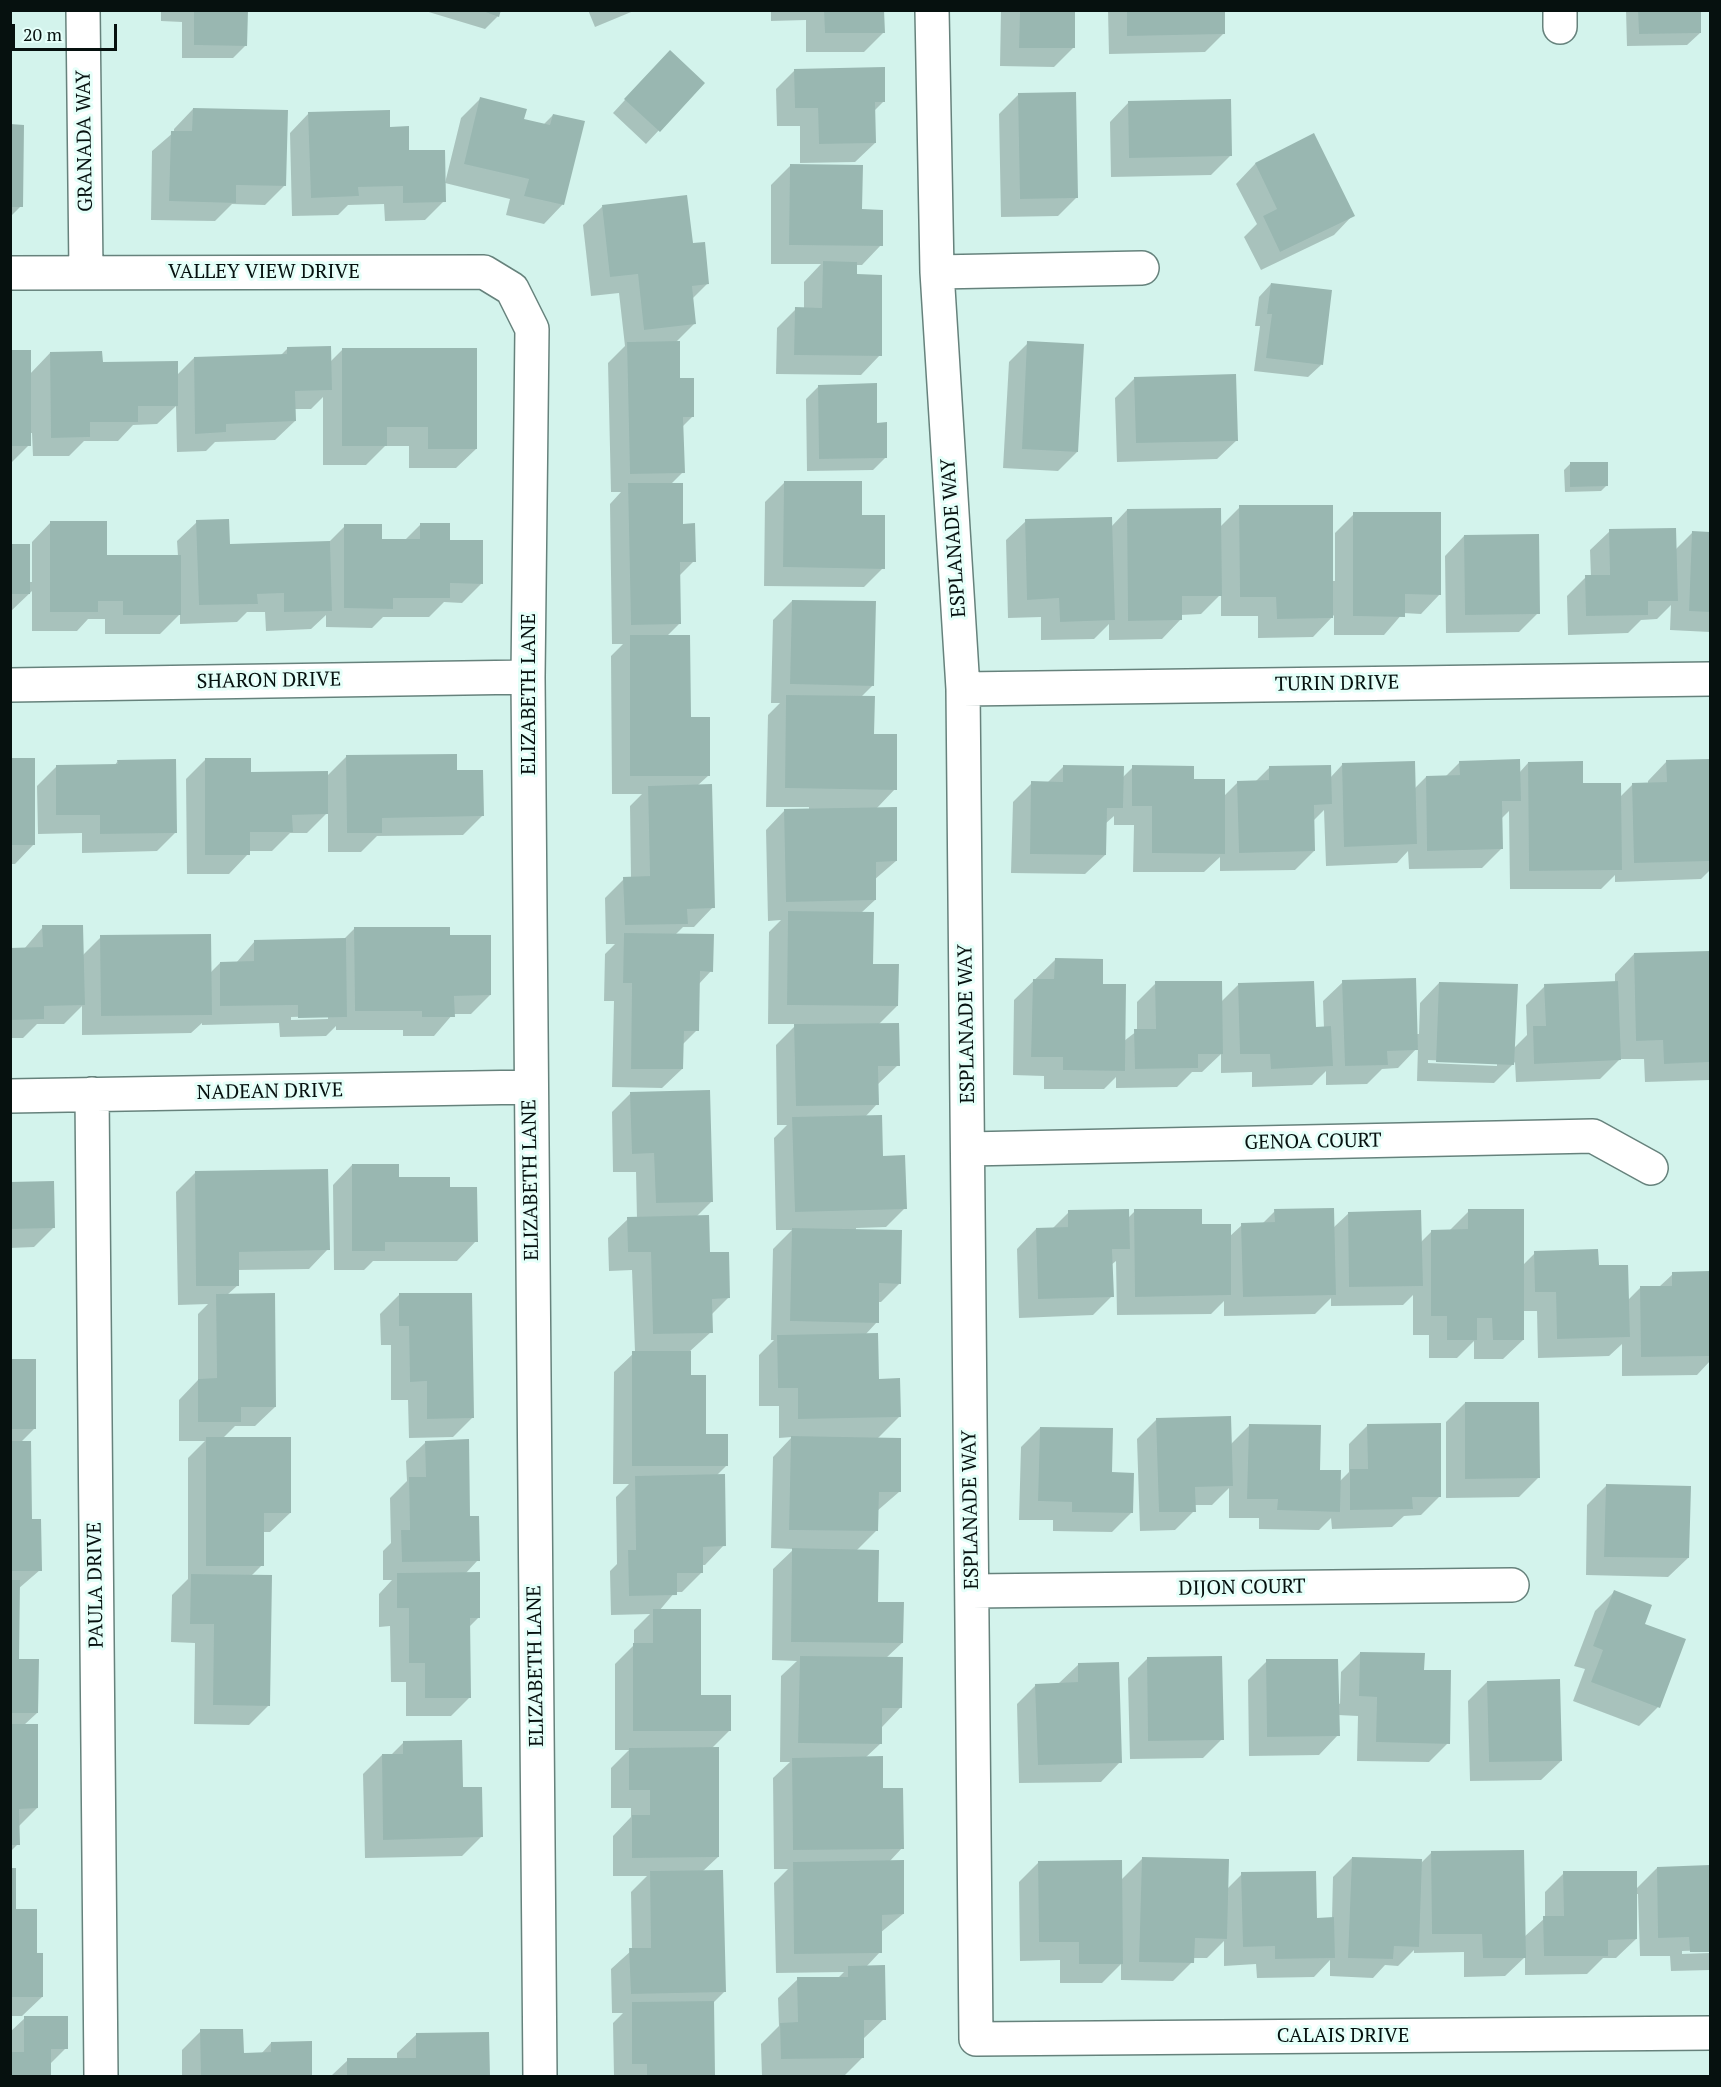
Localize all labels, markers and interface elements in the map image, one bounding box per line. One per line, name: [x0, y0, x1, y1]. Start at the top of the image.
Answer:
scale bar: [15, 12, 120, 50]
text: 20 m: [23, 22, 62, 46]
street label: GRANADA WAY: [72, 70, 98, 212]
street label: VALLEY VIEW DRIVE: [168, 260, 360, 284]
street label: ESPLANADE WAY: [936, 458, 972, 618]
street label: ELIZABETH LANE: [517, 613, 541, 775]
street label: SHARON DRIVE: [196, 668, 342, 694]
street label: TURIN DRIVE: [1275, 671, 1399, 697]
street label: ESPLANADE WAY: [954, 944, 980, 1104]
street label: NADEAN DRIVE: [197, 1079, 343, 1105]
street label: ELIZABETH LANE: [518, 1099, 544, 1261]
street label: GENOA COURT: [1244, 1129, 1382, 1155]
street label: ESPLANADE WAY: [958, 1430, 984, 1590]
street label: PAULA DRIVE: [83, 1522, 109, 1648]
street label: DIJON COURT: [1178, 1575, 1306, 1601]
street label: ELIZABETH LANE: [523, 1585, 549, 1747]
street label: CALAIS DRIVE: [1277, 2024, 1409, 2048]

